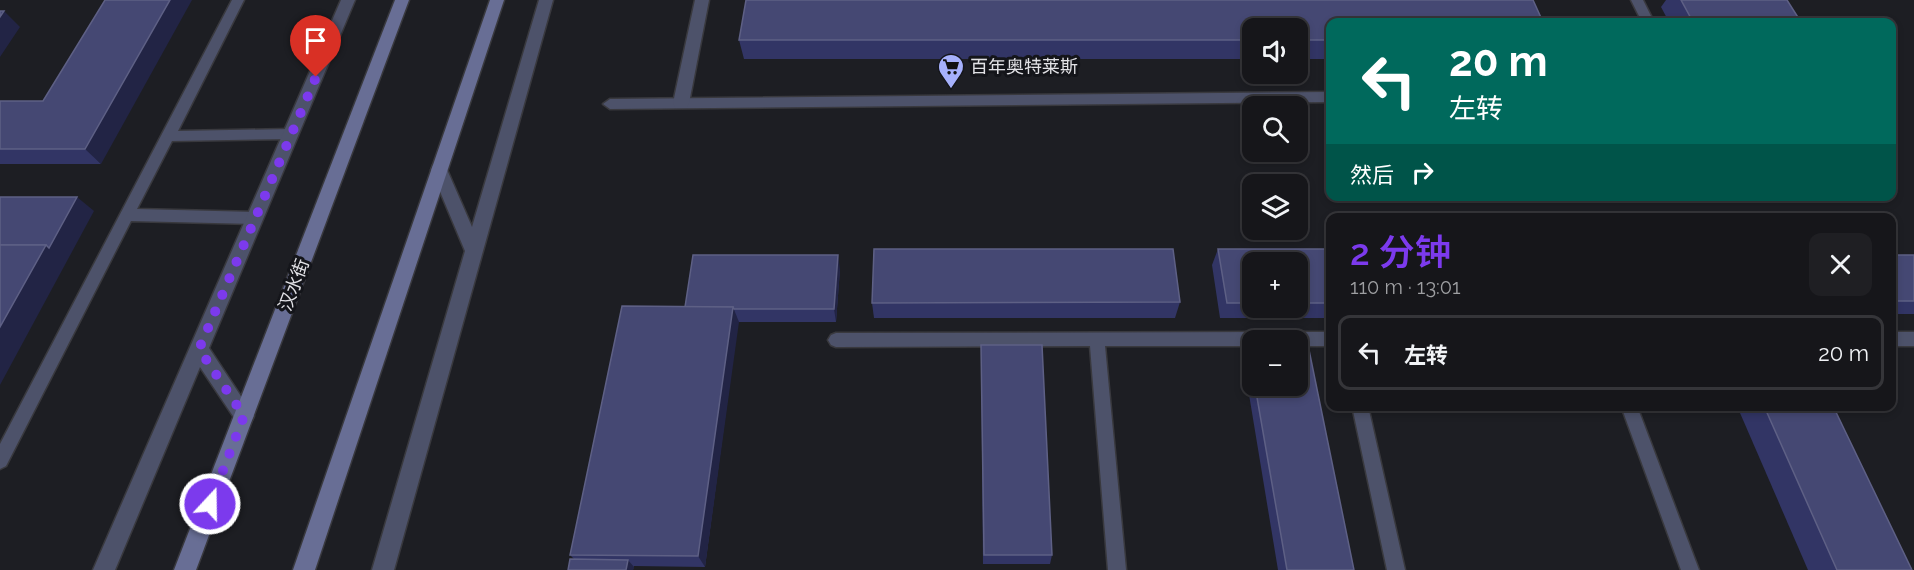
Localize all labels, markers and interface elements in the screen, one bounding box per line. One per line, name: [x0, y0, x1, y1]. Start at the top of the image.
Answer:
pin: [290, 15, 341, 77]
map controls: [1242, 18, 1308, 396]
button: sound: [1242, 18, 1308, 84]
icon: arrive: [299, 24, 332, 57]
text: 20 m: [1449, 37, 1548, 86]
icon: left: [1350, 42, 1428, 120]
supermarket icon: 百年奥特莱斯: [936, 52, 966, 90]
place label: 百年奥特莱斯: [970, 56, 1078, 77]
text: 左转: [1449, 93, 1503, 124]
button: search: [1242, 96, 1308, 162]
icon: right: [1406, 156, 1439, 189]
text: 然后: [1350, 162, 1394, 188]
button: layers: [1242, 174, 1308, 240]
text: 2 分钟: [1350, 231, 1451, 273]
button: close: [1809, 233, 1872, 296]
button: +: [1242, 252, 1308, 318]
street label: 汉水街: [274, 256, 313, 314]
text: 110 m · 13:01: [1350, 275, 1461, 299]
button: −: [1242, 330, 1308, 396]
icon: left: [1353, 336, 1386, 369]
text: 20 m: [1818, 340, 1869, 366]
text: 左转: [1404, 342, 1448, 368]
position arrow: [178, 472, 242, 536]

